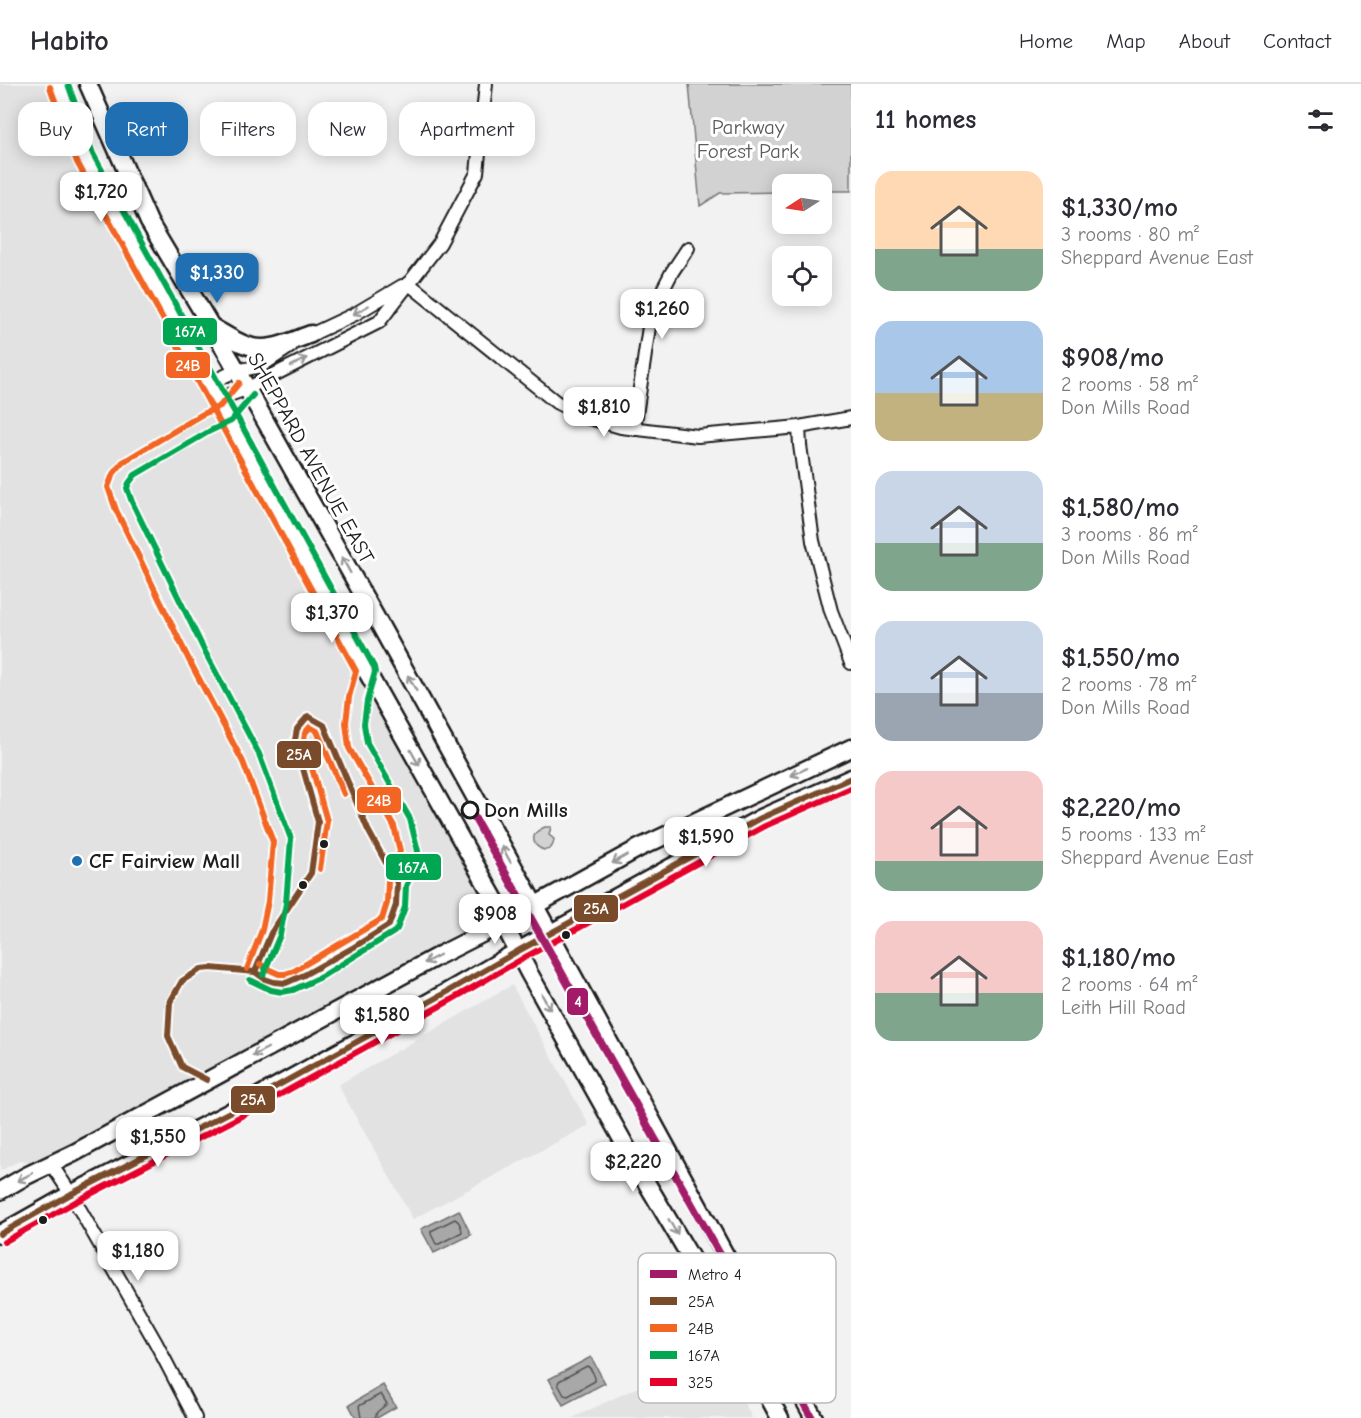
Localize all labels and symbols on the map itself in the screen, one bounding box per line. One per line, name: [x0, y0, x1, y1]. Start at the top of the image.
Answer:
park label: Parkway Forest Park: [697, 115, 799, 163]
pin: $1,720: [52, 172, 150, 223]
north arrow: [772, 174, 832, 234]
pin: $1,330: [168, 253, 266, 304]
pin: $1,260: [613, 289, 711, 340]
one-way arrow: [353, 305, 370, 317]
line badge: 167A: [162, 317, 218, 346]
text: 167A: [175, 323, 206, 341]
street label: SHEPPARD AVENUE EAST: [243, 348, 379, 568]
line badge: 24B: [165, 351, 211, 379]
one-way arrow: [289, 356, 307, 368]
text: 24B: [176, 357, 201, 375]
pin: $1,810: [555, 387, 653, 438]
one-way arrow: [340, 557, 352, 574]
pin: $1,370: [283, 593, 381, 644]
one-way arrow: [406, 675, 418, 692]
line badge: 25A: [276, 740, 322, 769]
text: 25A: [286, 746, 312, 764]
one-way arrow: [409, 749, 421, 766]
one-way arrow: [791, 766, 809, 778]
line badge: 24B: [356, 786, 402, 814]
text: 24B: [367, 792, 392, 810]
place label: Don Mills: [484, 798, 568, 822]
marker: Don Mills: [461, 801, 479, 819]
pin: $1,590: [657, 817, 755, 868]
unlabelled marker: [318, 838, 330, 850]
one-way arrow: [500, 845, 511, 863]
place label: CF Fairview Mall: [89, 849, 240, 873]
line badge: 167A: [385, 853, 442, 881]
one-way arrow: [611, 853, 628, 865]
marker: CF Fairview Mall: [70, 854, 84, 868]
text: 167A: [398, 859, 429, 877]
unlabelled marker: [297, 879, 309, 891]
pin: $908: [459, 894, 531, 945]
line badge: 25A: [573, 894, 619, 923]
text: 25A: [583, 900, 609, 918]
unlabelled marker: [560, 929, 572, 941]
one-way arrow: [424, 953, 441, 965]
line badge: 4: [566, 987, 589, 1016]
one-way arrow: [540, 993, 552, 1010]
text: 4: [574, 993, 582, 1011]
pin: $1,580: [333, 995, 431, 1046]
one-way arrow: [252, 1046, 269, 1058]
line badge: 25A: [230, 1085, 276, 1114]
text: 25A: [240, 1091, 266, 1109]
pin: $1,550: [109, 1117, 207, 1168]
pin: $2,220: [584, 1142, 682, 1193]
one-way arrow: [17, 1172, 35, 1183]
unlabelled marker: [37, 1214, 49, 1226]
one-way arrow: [667, 1218, 679, 1235]
pin: $1,180: [89, 1231, 187, 1282]
legend: [638, 1253, 836, 1403]
text: Metro 4: [688, 1266, 742, 1284]
text: 25A: [688, 1293, 714, 1311]
text: 24B: [688, 1320, 714, 1338]
text: 167A: [688, 1347, 720, 1365]
text: 325: [688, 1374, 713, 1392]

